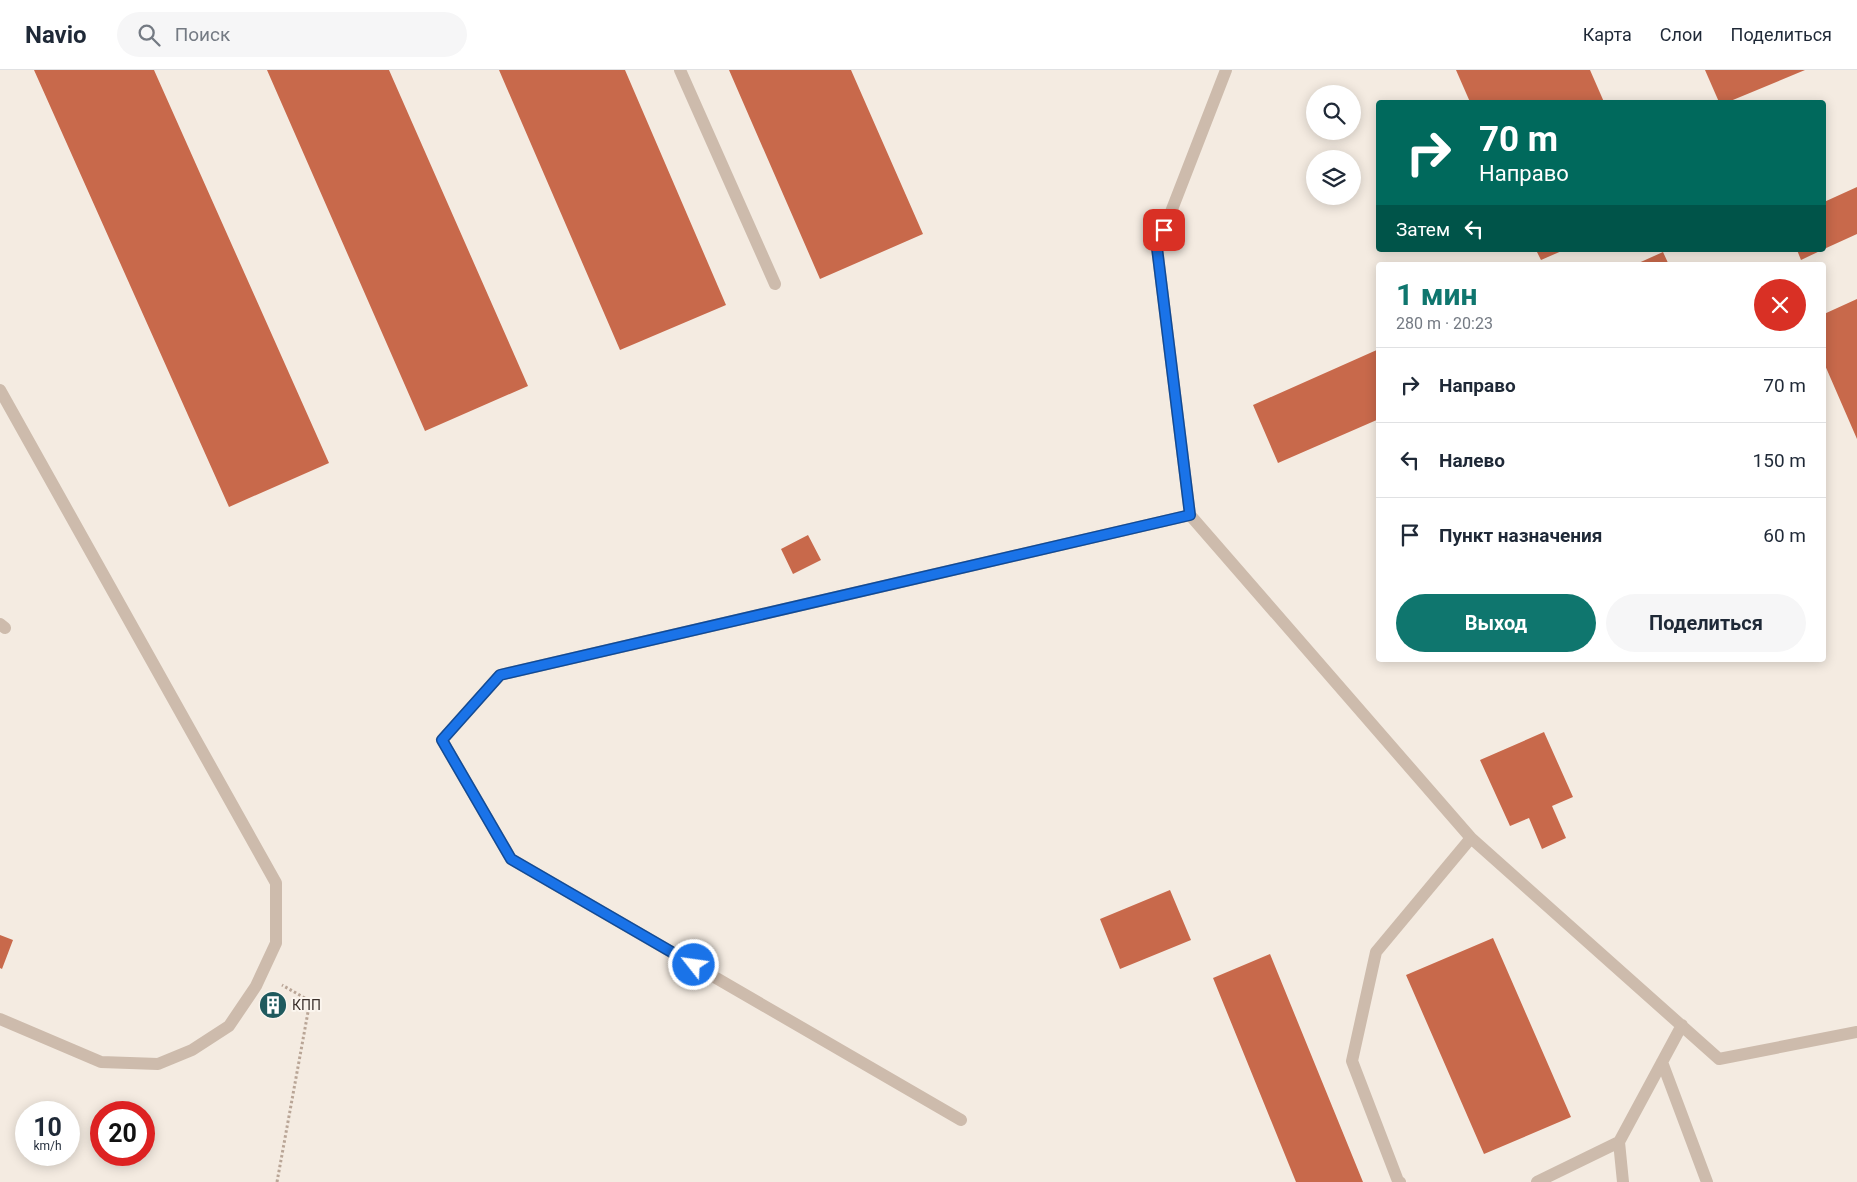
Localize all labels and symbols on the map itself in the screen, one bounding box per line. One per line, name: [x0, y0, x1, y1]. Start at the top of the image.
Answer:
pin: [1143, 209, 1185, 251]
position arrow: [667, 938, 719, 990]
building icon: КПП: [258, 990, 288, 1020]
place label: КПП: [292, 997, 321, 1013]
speed limit sign: 20: [90, 1101, 155, 1166]

